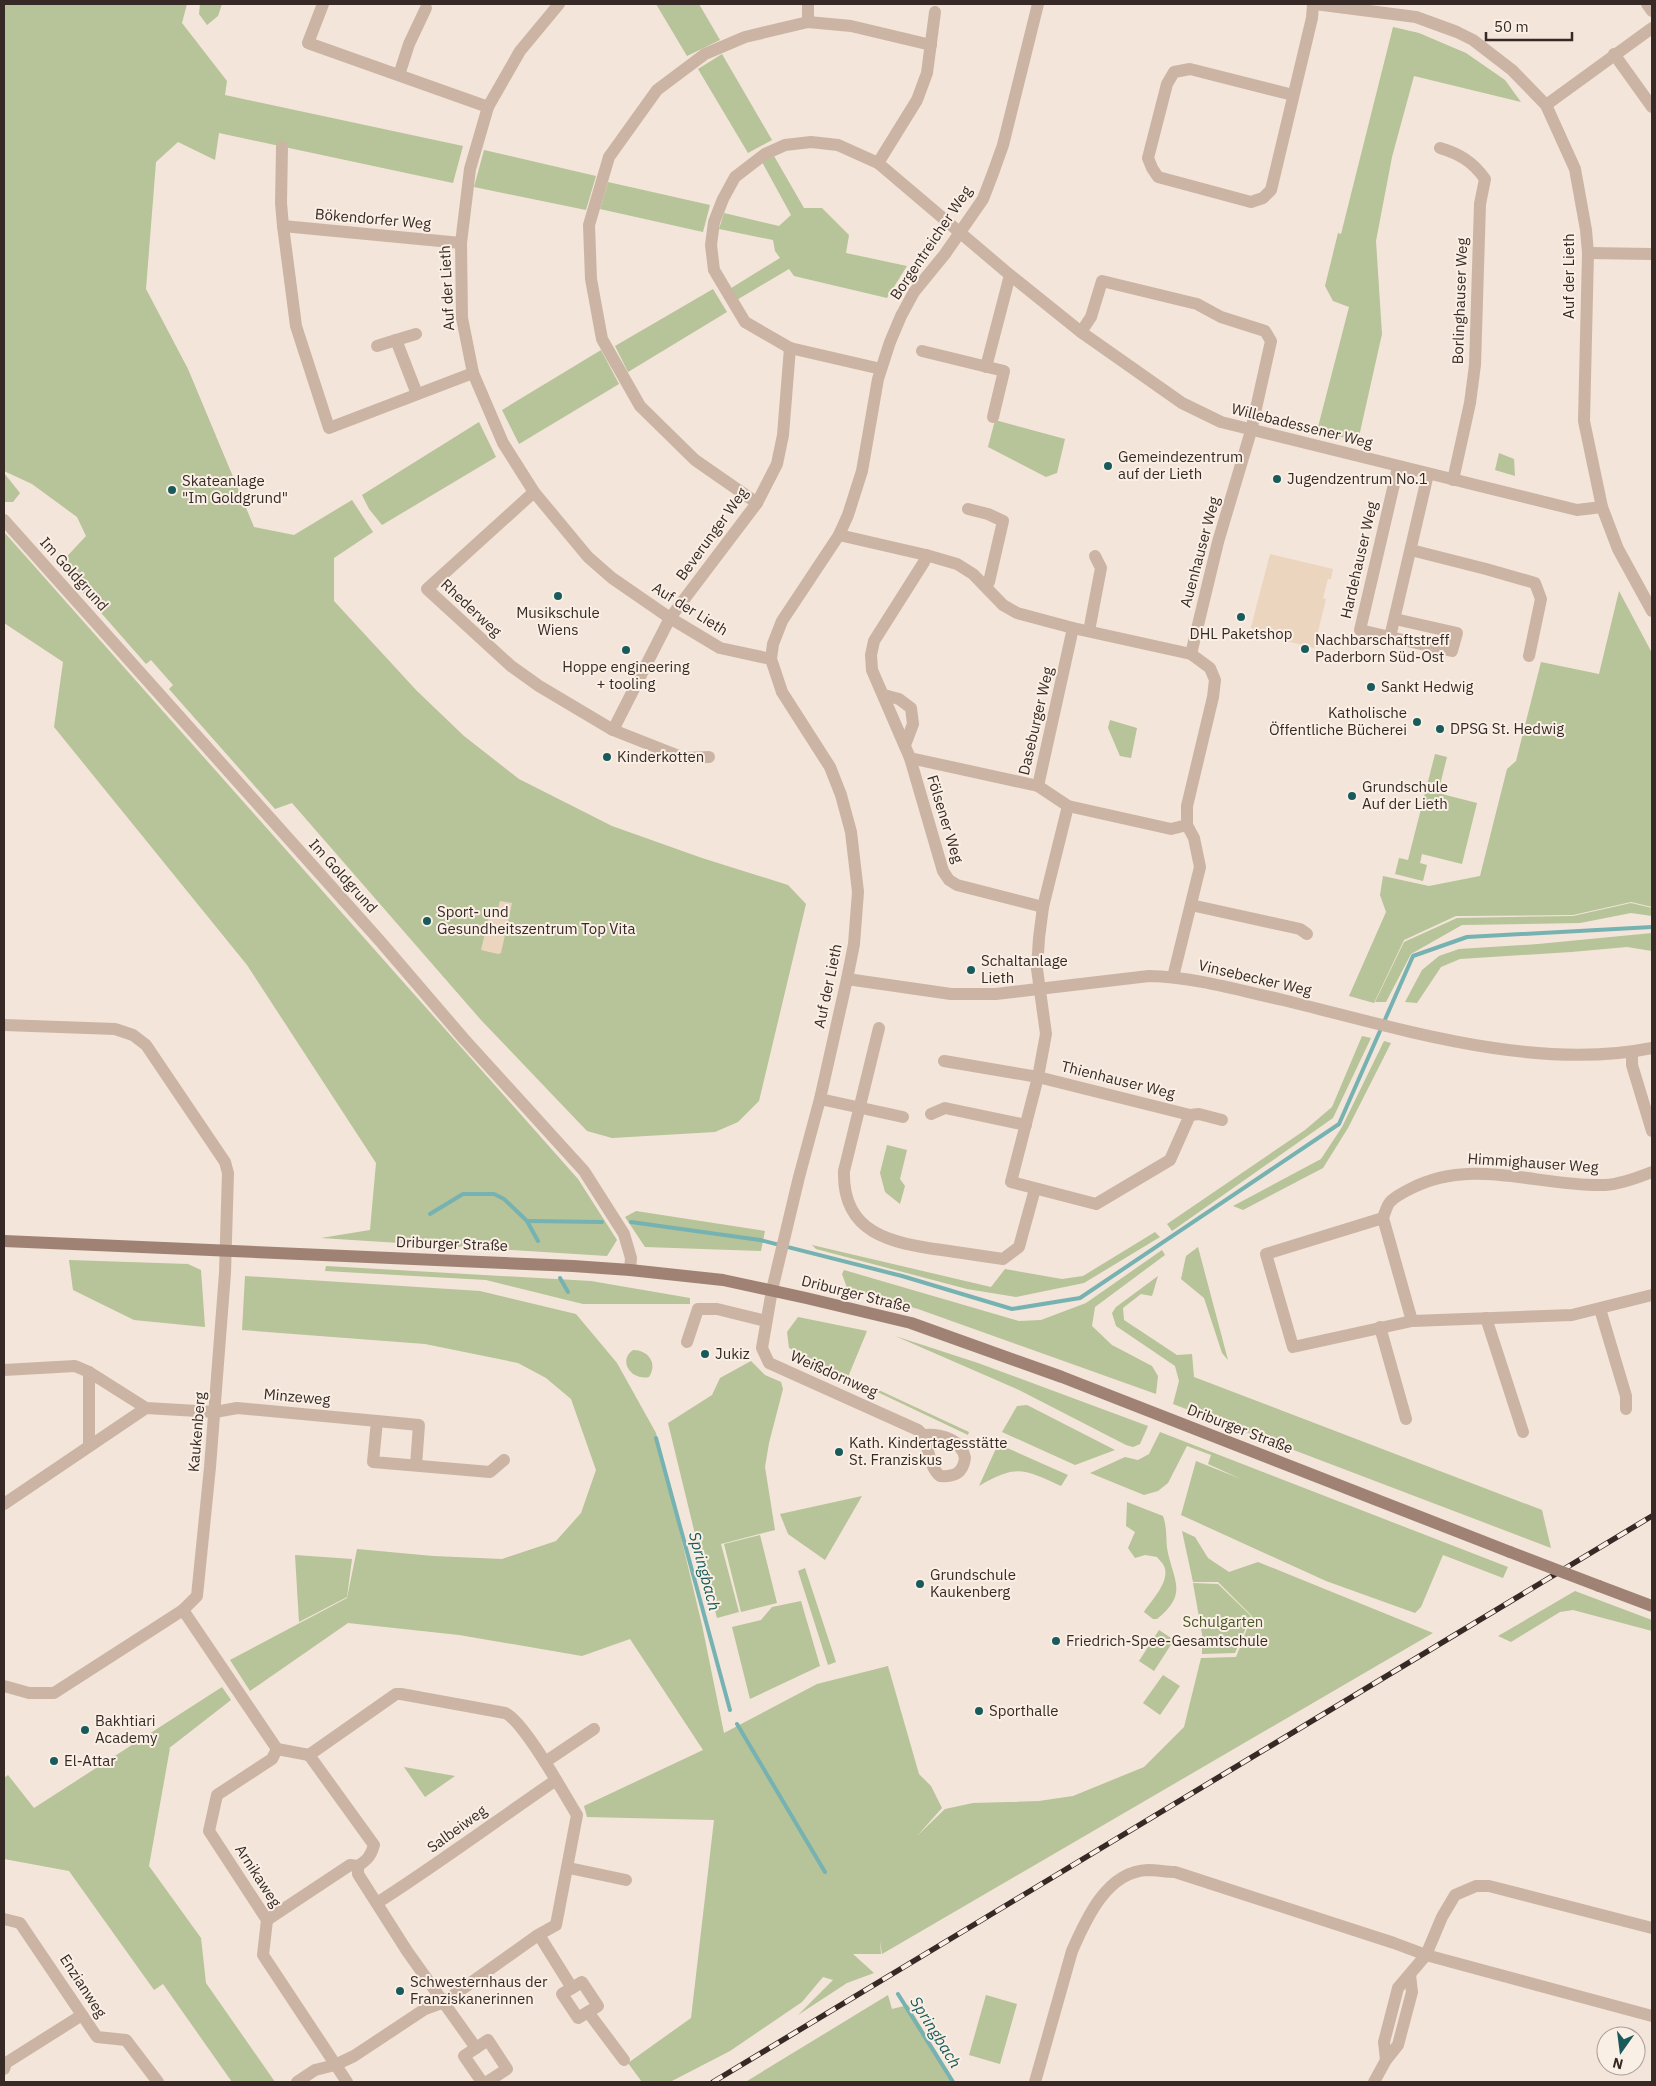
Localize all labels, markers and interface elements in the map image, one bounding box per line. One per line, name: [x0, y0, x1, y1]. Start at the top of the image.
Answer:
scale bar: [1486, 10, 1572, 42]
text: 50 m: [1494, 17, 1529, 36]
street label: Borgentreicher Weg: [885, 182, 976, 303]
street label: Bökendorfer Weg: [314, 204, 432, 233]
street label: Auf der Lieth: [1559, 233, 1578, 319]
street label: Borlinghauser Weg: [1448, 237, 1471, 365]
street label: Auf der Lieth: [435, 245, 458, 331]
street label: Willebadessener Weg: [1230, 399, 1375, 452]
place label: Gemeindezentrum auf der Lieth: [1118, 447, 1243, 483]
marker: Gemeindezentrum auf der Lieth: [1102, 460, 1114, 472]
place label: Jugendzentrum No.1: [1287, 469, 1428, 488]
place label: Skateanlage "Im Goldgrund": [182, 471, 288, 507]
marker: Jugendzentrum No.1: [1271, 473, 1283, 485]
street label: Beverunger Weg: [671, 483, 752, 584]
marker: Skateanlage "Im Goldgrund": [166, 484, 178, 496]
street label: Auenhauser Weg: [1176, 494, 1223, 609]
street label: Hardehauser Weg: [1336, 499, 1381, 620]
street label: Im Goldgrund: [36, 533, 113, 615]
street label: Rhederweg: [437, 575, 506, 641]
street label: Auf der Lieth: [649, 578, 732, 639]
marker: Musikschule Wiens: [552, 590, 564, 602]
place label: Musikschule Wiens: [516, 603, 600, 639]
marker: DHL Paketshop: [1235, 611, 1247, 623]
place label: DHL Paketshop: [1190, 624, 1292, 643]
place label: Nachbarschaftstreff Paderborn Süd-Ost: [1315, 630, 1449, 666]
marker: Nachbarschaftstreff Paderborn Süd-Ost: [1299, 643, 1311, 655]
marker: Hoppe engineering + tooling: [620, 644, 632, 656]
place label: Hoppe engineering + tooling: [562, 657, 690, 693]
street label: Daseburger Weg: [1014, 665, 1057, 777]
place label: Sankt Hedwig: [1381, 677, 1474, 696]
marker: Sankt Hedwig: [1365, 681, 1377, 693]
place label: Katholische Öffentliche Bücherei: [1269, 703, 1407, 739]
marker: Katholische Öffentliche Bücherei: [1411, 716, 1423, 728]
place label: DPSG St. Hedwig: [1450, 719, 1564, 738]
marker: DPSG St. Hedwig: [1434, 723, 1446, 735]
place label: Kinderkotten: [617, 747, 704, 766]
marker: Kinderkotten: [601, 751, 613, 763]
street label: Fölsener Weg: [923, 772, 968, 865]
place label: Grundschule Auf der Lieth: [1362, 777, 1448, 813]
marker: Grundschule Auf der Lieth: [1346, 790, 1358, 802]
street label: Im Goldgrund: [305, 835, 382, 917]
place label: Sport- und Gesundheitszentrum Top Vita: [437, 902, 636, 938]
marker: Sport- und Gesundheitszentrum Top Vita: [421, 915, 433, 927]
street label: Auf der Lieth: [809, 942, 846, 1030]
place label: Schaltanlage Lieth: [981, 951, 1068, 987]
street label: Vinsebecker Weg: [1197, 955, 1314, 1000]
marker: Schaltanlage Lieth: [965, 964, 977, 976]
street label: Thienhauser Weg: [1059, 1056, 1177, 1103]
street label: Himmighauser Weg: [1467, 1148, 1599, 1177]
street label: Driburger Straße: [396, 1232, 508, 1255]
street label: Driburger Straße: [799, 1271, 913, 1316]
place label: Jukiz: [715, 1344, 750, 1363]
street label: Weißdornweg: [788, 1346, 881, 1401]
marker: Jukiz: [699, 1348, 711, 1360]
street label: Minzeweg: [263, 1384, 331, 1409]
street label: Kaukenberg: [184, 1391, 209, 1473]
street label: Driburger Straße: [1184, 1400, 1296, 1457]
place label: Kath. Kindertagesstätte St. Franziskus: [849, 1433, 1008, 1469]
marker: Kath. Kindertagesstätte St. Franziskus: [833, 1446, 845, 1458]
water label: Springbach: [685, 1529, 725, 1613]
place label: Grundschule Kaukenberg: [930, 1565, 1016, 1601]
marker: Grundschule Kaukenberg: [914, 1578, 926, 1590]
park label: Schulgarten: [1183, 1612, 1263, 1631]
place label: Friedrich-Spee-Gesamtschule: [1066, 1631, 1268, 1650]
marker: Friedrich-Spee-Gesamtschule: [1050, 1635, 1062, 1647]
place label: Sporthalle: [989, 1701, 1059, 1720]
marker: Sporthalle: [973, 1705, 985, 1717]
place label: Bakhtiari Academy: [95, 1711, 158, 1747]
marker: Bakhtiari Academy: [79, 1724, 91, 1736]
place label: El-Attar: [64, 1751, 116, 1770]
marker: El-Attar: [48, 1755, 60, 1767]
street label: Salbeiweg: [423, 1801, 490, 1857]
street label: Arnikaweg: [231, 1841, 286, 1911]
street label: Enzianweg: [56, 1950, 111, 2021]
place label: Schwesternhaus der Franziskanerinnen: [410, 1972, 548, 2008]
marker: Schwesternhaus der Franziskanerinnen: [394, 1985, 406, 1997]
water label: Springbach: [906, 1992, 966, 2072]
north arrow: [1596, 2026, 1646, 2076]
text: N: [1611, 2054, 1625, 2074]

